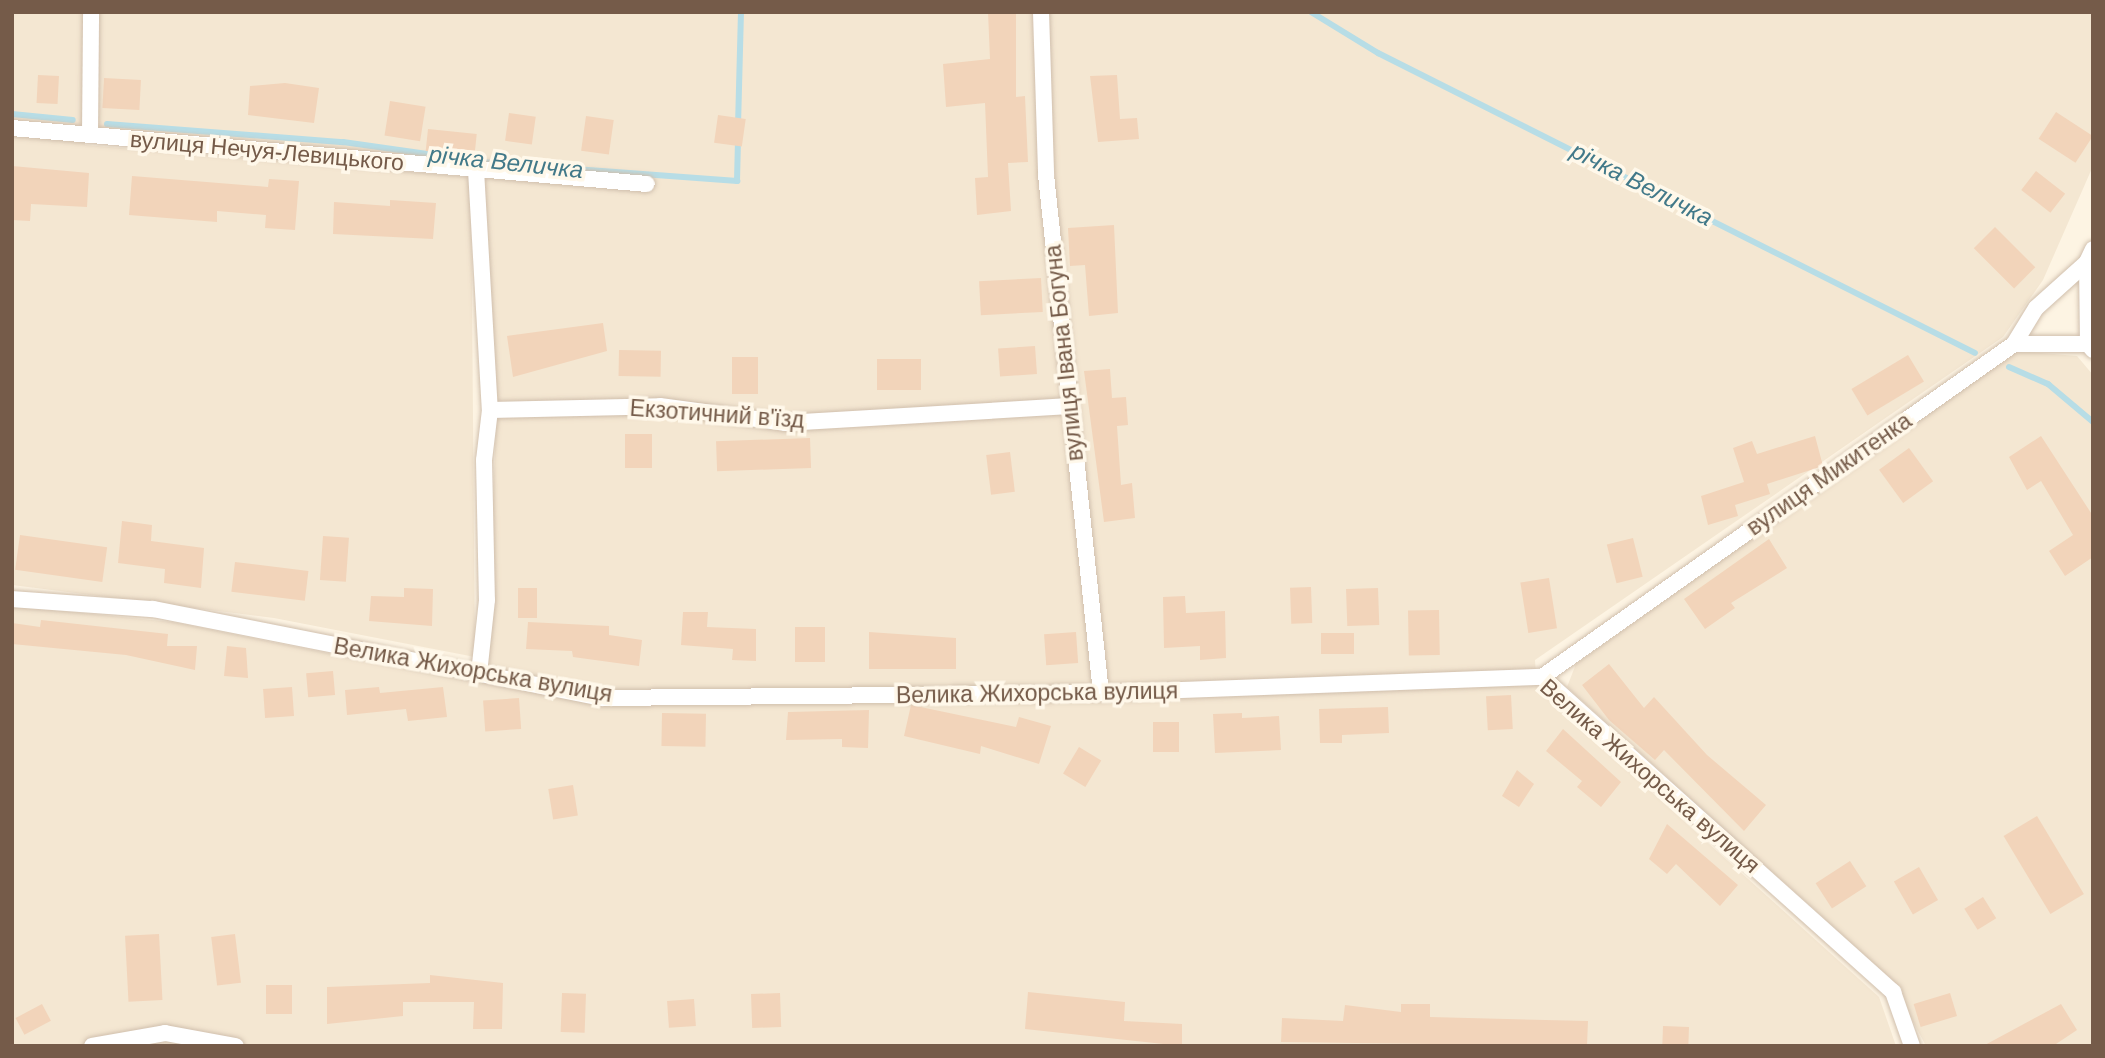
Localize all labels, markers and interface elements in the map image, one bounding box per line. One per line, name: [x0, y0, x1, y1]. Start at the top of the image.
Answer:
street label: вулиця Нечуя-Левицького: [129, 125, 405, 177]
water label: річка Величка: [1566, 136, 1718, 232]
water label: річка Величка: [427, 140, 585, 184]
street label: вулиця Івана Богуна: [1039, 244, 1089, 462]
street label: Екзотичний в'їзд: [629, 394, 805, 434]
street label: вулиця Микитенка: [1741, 407, 1917, 541]
street label: Велика Жихорська вулиця: [332, 632, 614, 708]
street label: Велика Жихорська вулиця: [1534, 673, 1766, 879]
street label: Велика Жихорська вулиця: [896, 677, 1178, 709]

